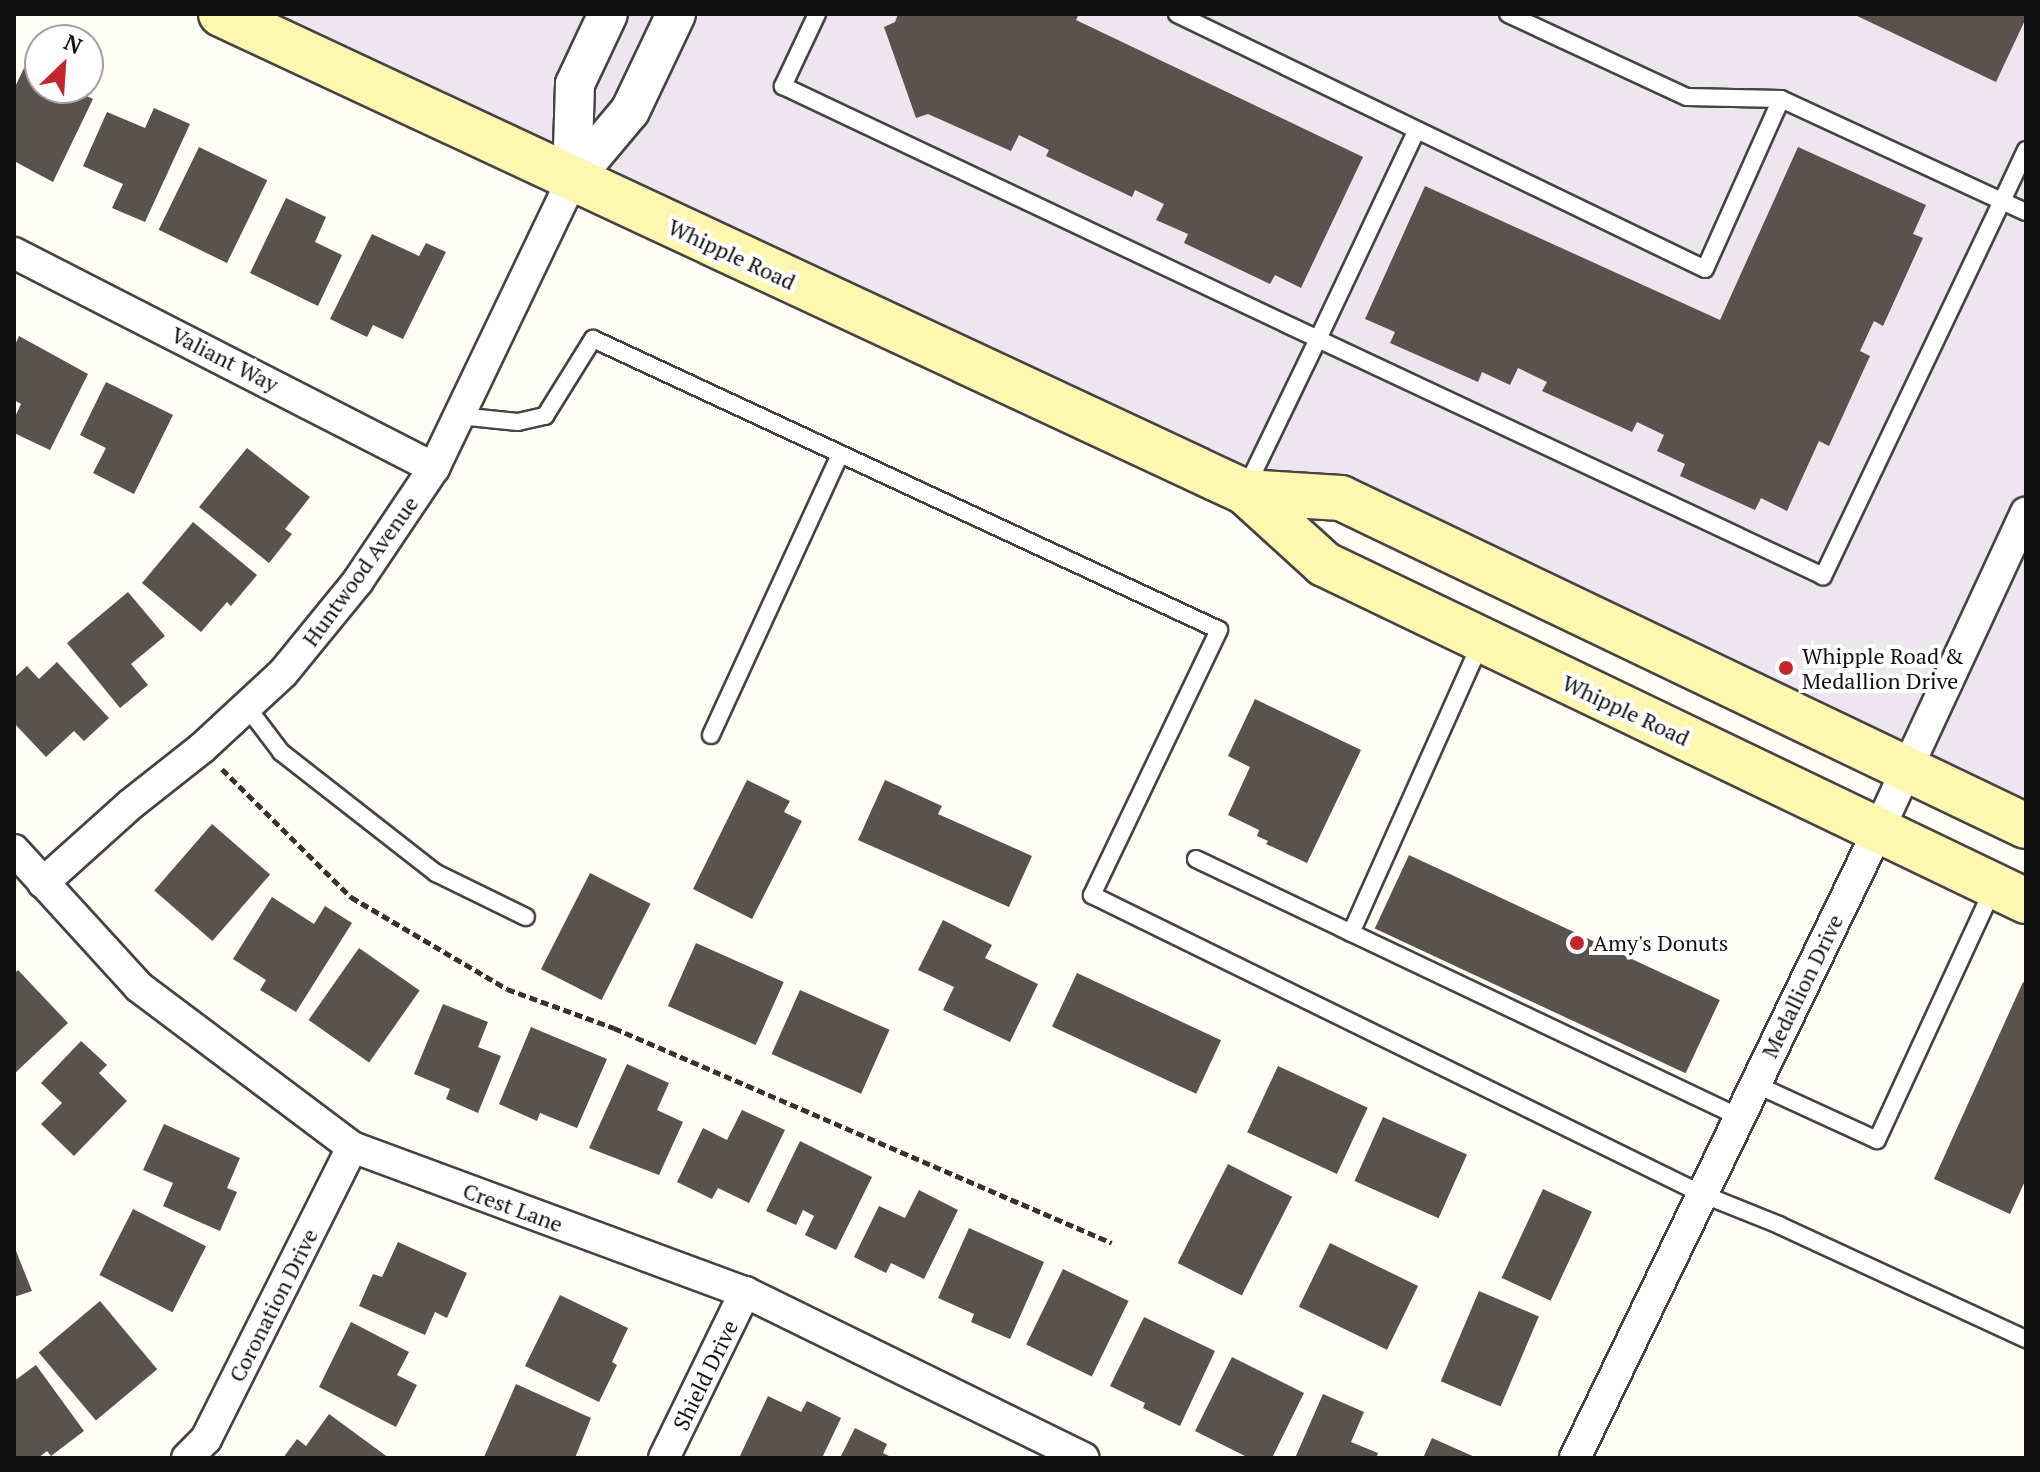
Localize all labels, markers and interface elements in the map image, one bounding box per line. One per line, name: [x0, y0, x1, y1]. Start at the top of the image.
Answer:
north arrow: [24, 24, 104, 104]
text: N: [60, 27, 87, 60]
street label: Whipple Road: [664, 213, 800, 295]
street label: Valiant Way: [167, 321, 283, 397]
street label: Huntwood Avenue: [297, 491, 423, 651]
place label: Whipple Road & Medallion Drive: [1802, 642, 1964, 694]
marker: Whipple Road & Medallion Drive: [1777, 659, 1795, 677]
street label: Whipple Road: [1558, 669, 1694, 751]
street label: Medallion Drive: [1756, 910, 1848, 1062]
place label: Amy's Donuts: [1593, 930, 1728, 956]
marker: Amy's Donuts: [1568, 934, 1586, 952]
street label: Crest Lane: [460, 1177, 566, 1237]
street label: Coronation Drive: [223, 1224, 323, 1386]
street label: Shield Drive: [667, 1316, 743, 1434]

